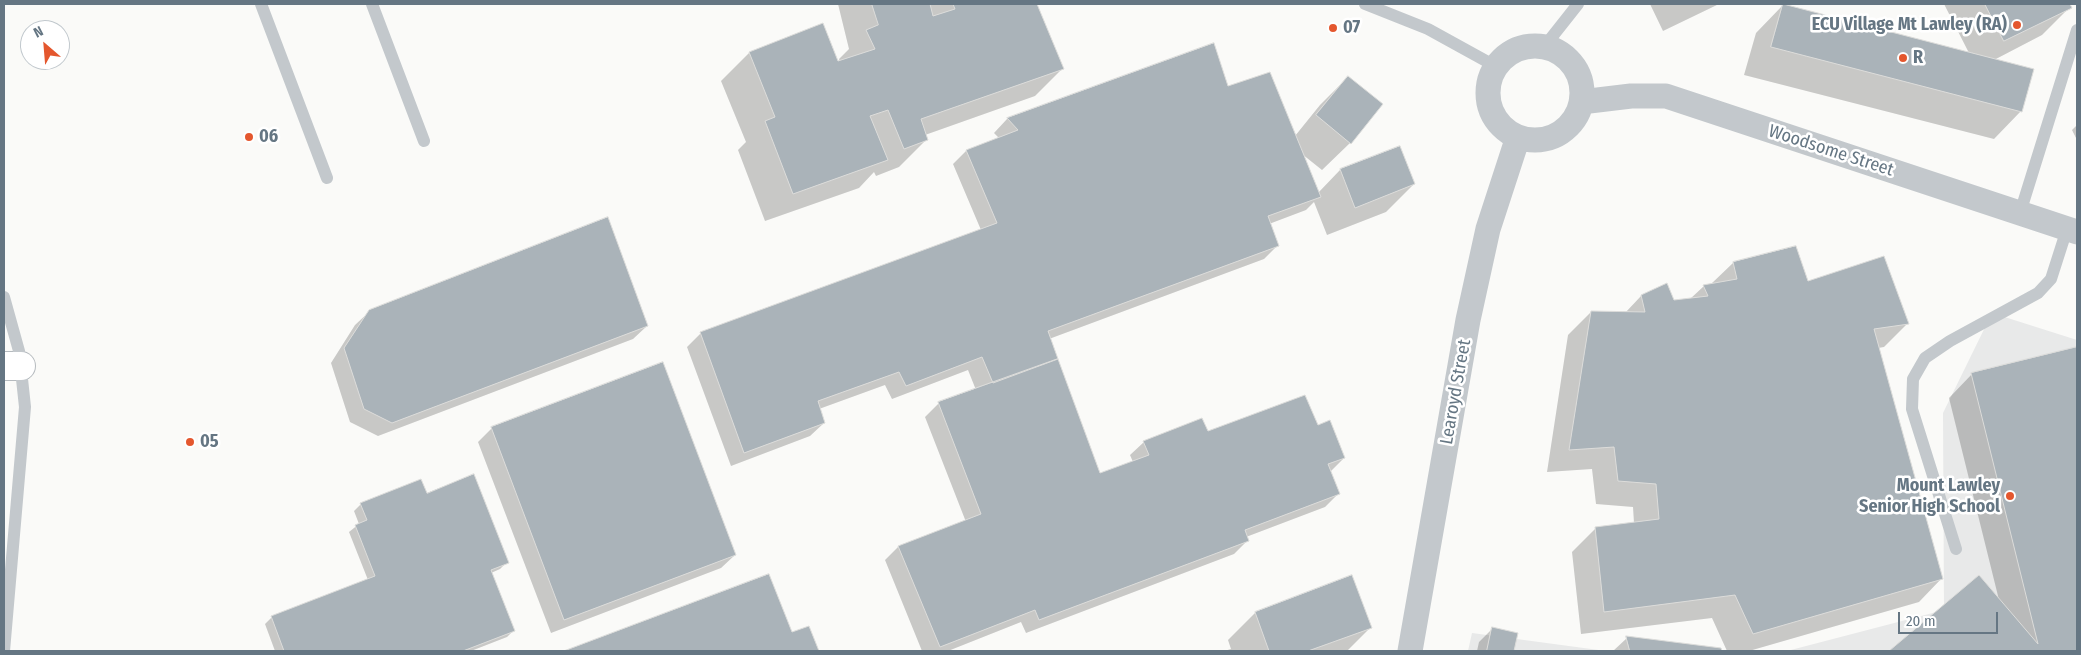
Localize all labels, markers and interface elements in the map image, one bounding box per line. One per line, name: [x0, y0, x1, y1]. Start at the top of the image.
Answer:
place label: ECU Village Mt Lawley (RA): [1812, 14, 2007, 36]
place label: 07: [1343, 17, 1360, 39]
marker: ECU Village Mt Lawley (RA): [2011, 19, 2023, 31]
north arrow: [20, 20, 70, 70]
marker: 07: [1327, 22, 1339, 34]
text: N: [31, 23, 46, 42]
place label: R: [1913, 47, 1923, 69]
marker: R: [1897, 52, 1909, 64]
street label: Woodsome Street: [1766, 121, 1896, 181]
place label: 06: [259, 126, 278, 148]
marker: 06: [243, 131, 255, 143]
street label: Learoyd Street: [1436, 338, 1476, 446]
place label: 05: [200, 431, 219, 453]
marker: 05: [184, 436, 196, 448]
place label: Mount Lawley Senior High School: [1859, 475, 2000, 518]
marker: Mount Lawley Senior High School: [2004, 490, 2016, 502]
scale bar: [1901, 602, 2001, 634]
text: 20 m: [1906, 612, 1936, 630]

